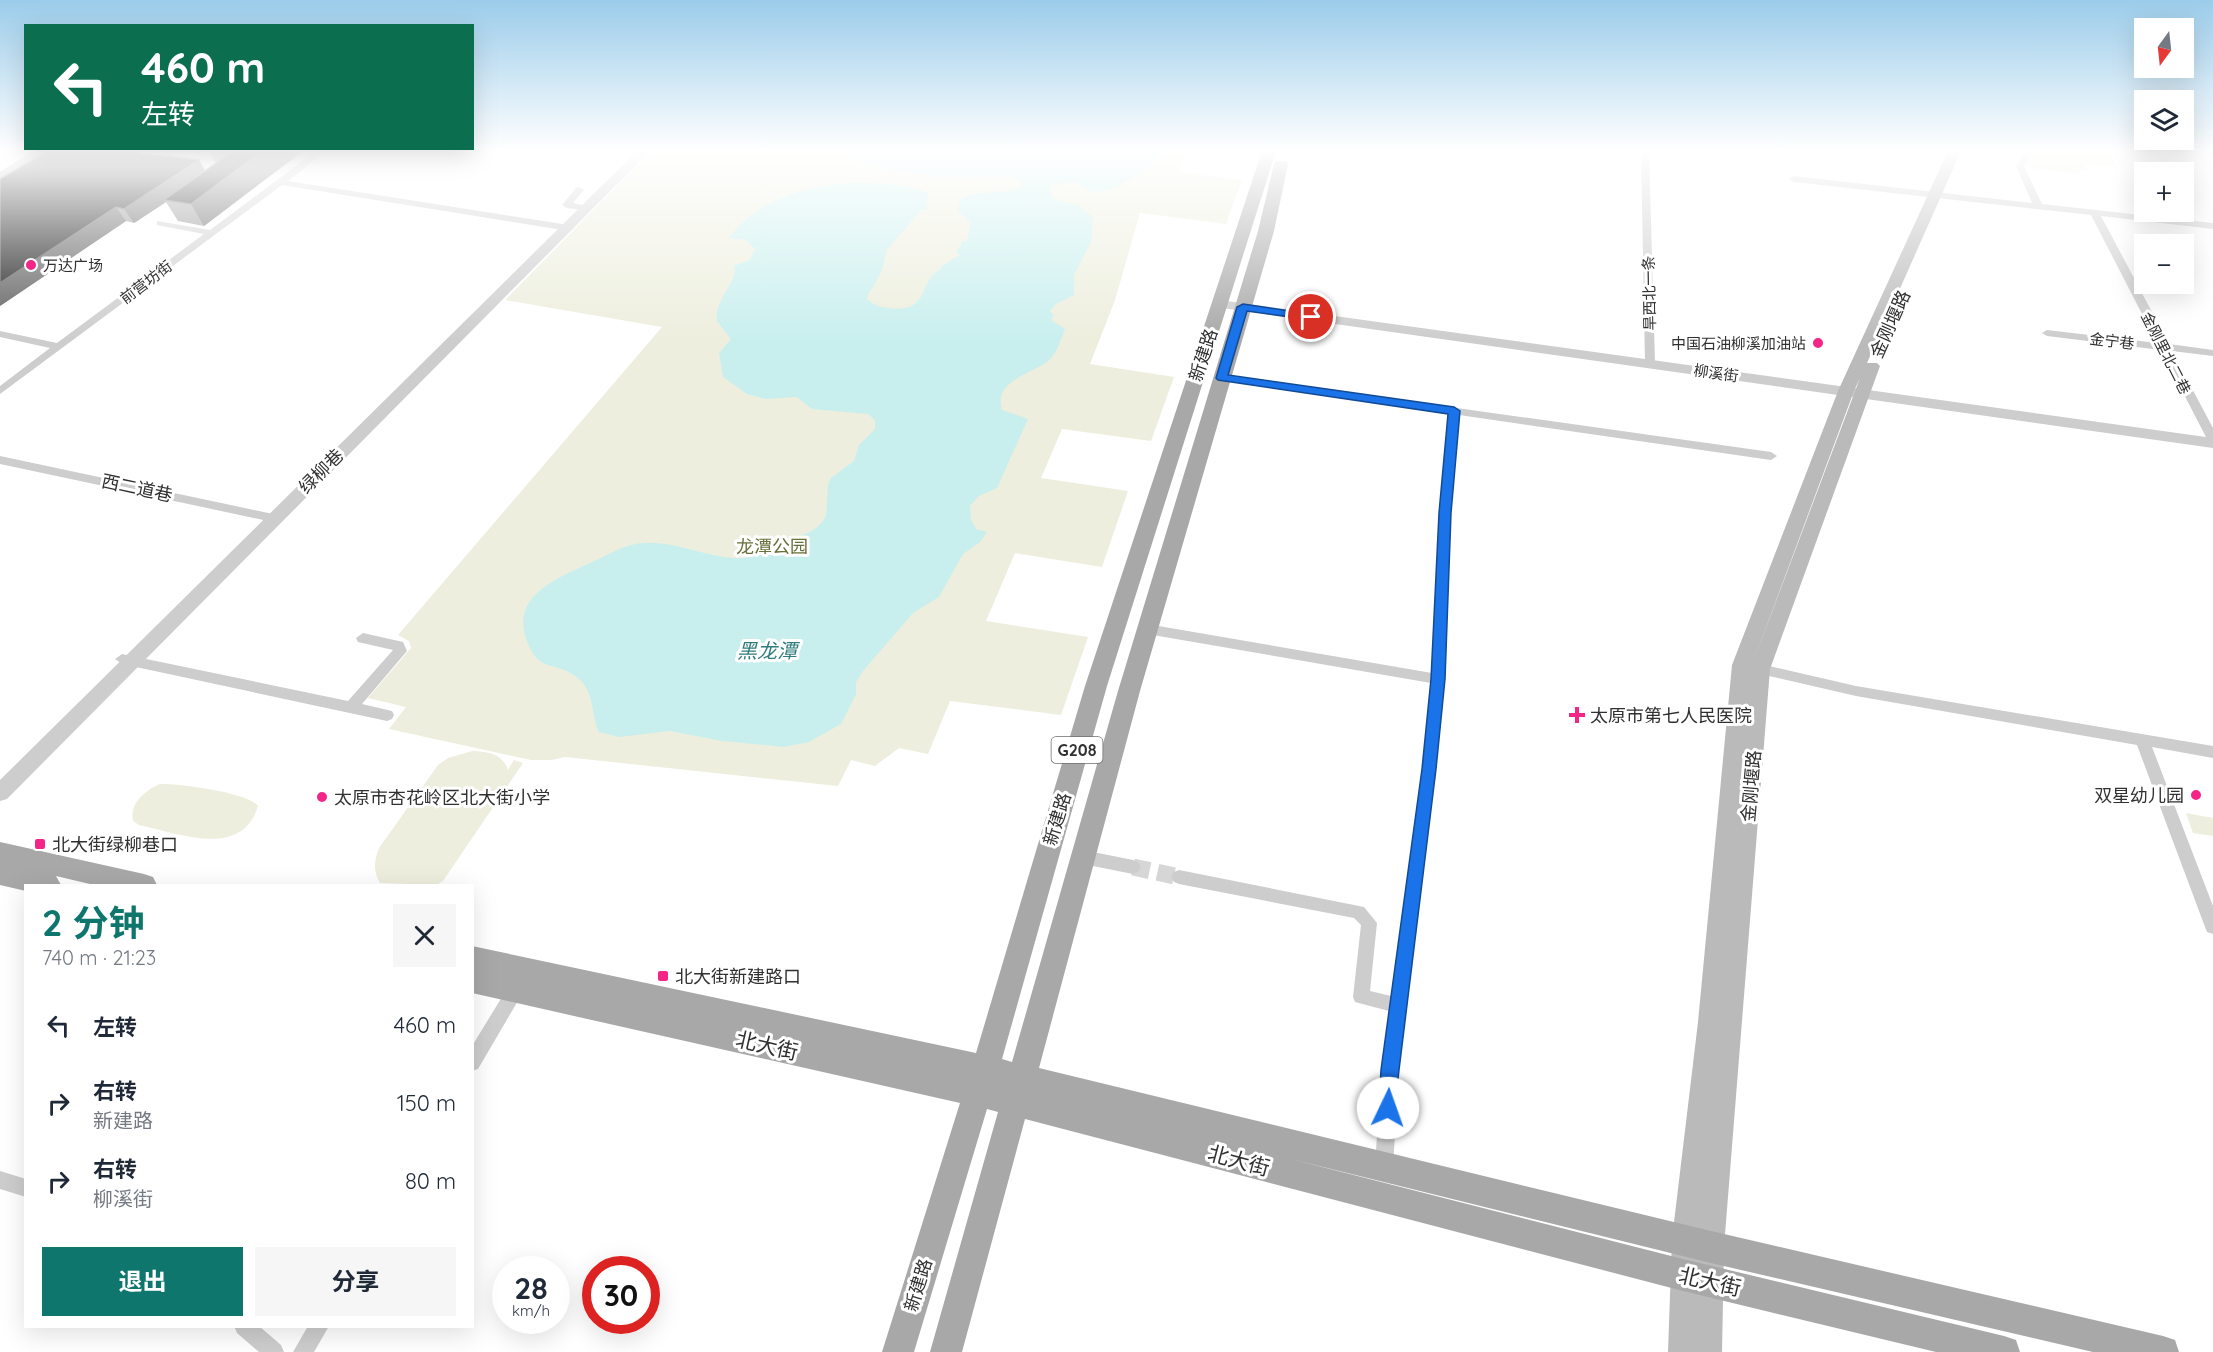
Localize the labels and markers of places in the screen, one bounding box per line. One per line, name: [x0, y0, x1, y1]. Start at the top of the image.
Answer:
place label: 万达广场: [43, 256, 103, 275]
marker: 万达广场: [24, 258, 38, 272]
pin: [1285, 291, 1336, 342]
place label: 中国石油柳溪加油站: [1671, 334, 1806, 353]
marker: 中国石油柳溪加油站: [1811, 336, 1825, 350]
place label: 太原市第七人民医院: [1590, 704, 1752, 727]
marker: 太原市第七人民医院: [1568, 706, 1586, 724]
place label: 双星幼儿园: [2094, 784, 2184, 807]
place label: 太原市杏花岭区北大街小学: [334, 786, 550, 809]
marker: 双星幼儿园: [2189, 788, 2203, 802]
marker: 太原市杏花岭区北大街小学: [315, 790, 329, 804]
place label: 北大街绿柳巷口: [52, 833, 178, 856]
marker: 北大街绿柳巷口: [33, 837, 47, 851]
place label: 北大街新建路口: [675, 965, 801, 988]
marker: 北大街新建路口: [656, 969, 670, 983]

